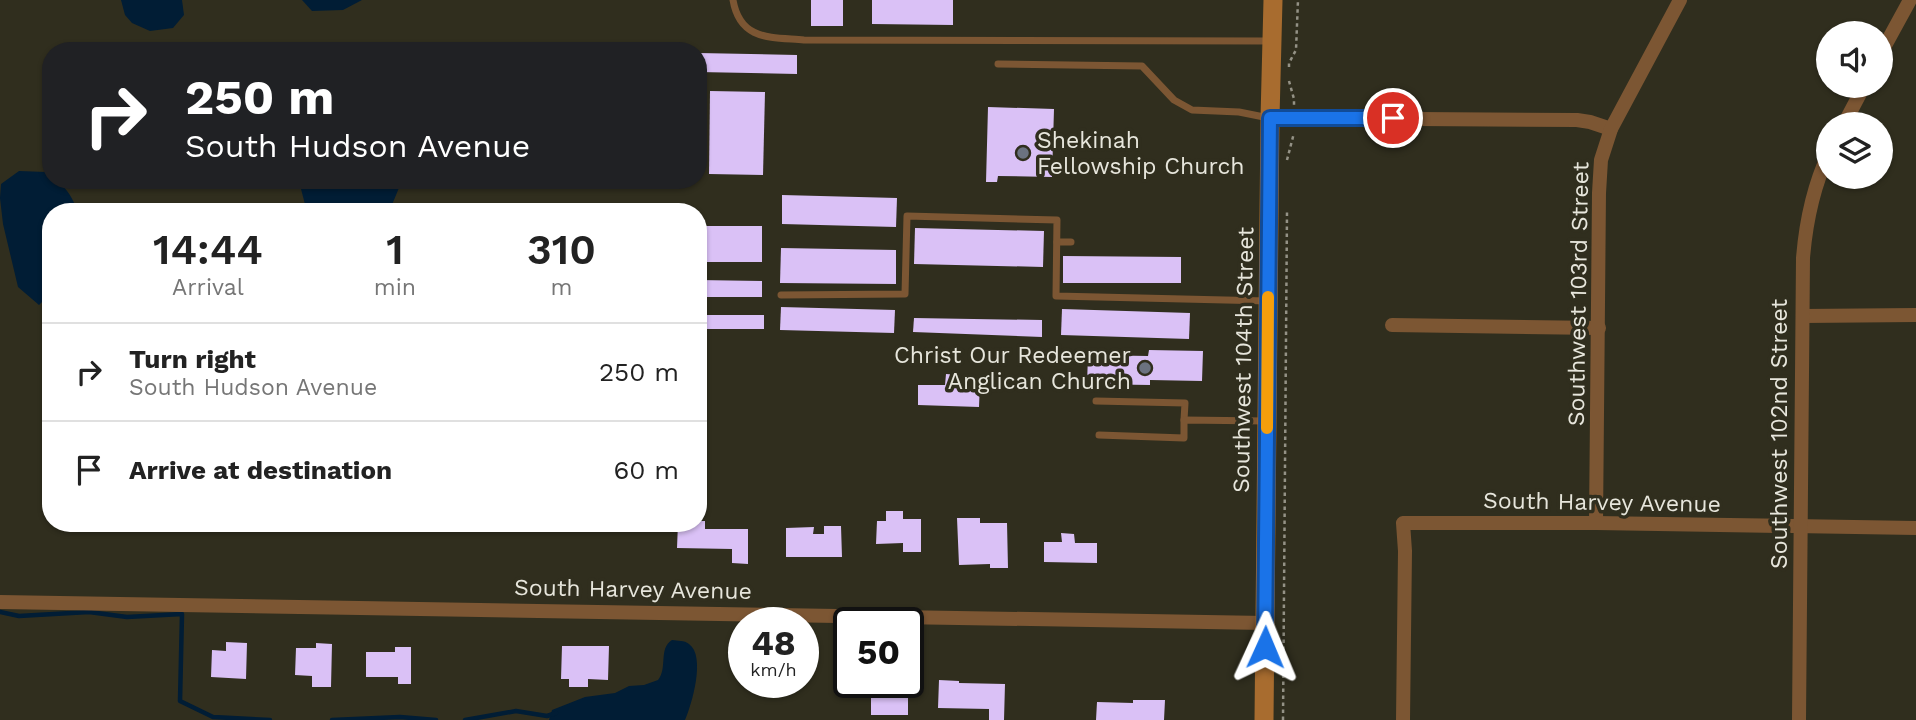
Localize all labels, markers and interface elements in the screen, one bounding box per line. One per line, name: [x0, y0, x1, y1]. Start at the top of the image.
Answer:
map controls: [1816, 21, 1893, 189]
button: sound: [1816, 21, 1893, 98]
text: 250 m: [185, 68, 334, 126]
icon: right: [70, 70, 161, 161]
pin: [1363, 88, 1423, 148]
icon: arrive: [1374, 99, 1412, 137]
button: layers: [1816, 112, 1893, 189]
text: South Hudson Avenue: [185, 127, 530, 165]
place label: Shekinah Fellowship Church: [1037, 127, 1245, 180]
marker: Shekinah Fellowship Church: [1015, 145, 1031, 161]
street label: Southwest 103rd Street: [1563, 161, 1594, 426]
text: 14:44: [153, 225, 263, 274]
text: 1: [386, 225, 404, 274]
text: 310: [527, 225, 596, 274]
street label: Southwest 104th Street: [1228, 226, 1259, 493]
text: Arrival: [172, 274, 244, 301]
text: min: [374, 274, 416, 301]
text: m: [551, 274, 573, 301]
street label: Southwest 102nd Street: [1766, 299, 1793, 569]
place label: Christ Our Redeemer Anglican Church: [894, 342, 1131, 395]
text: Turn right: [129, 344, 256, 374]
icon: right: [70, 353, 108, 391]
text: 250 m: [599, 357, 679, 387]
marker: Christ Our Redeemer Anglican Church: [1137, 360, 1153, 376]
text: South Hudson Avenue: [129, 374, 377, 401]
icon: arrive: [70, 451, 108, 489]
text: Arrive at destination: [129, 455, 392, 485]
text: 60 m: [613, 455, 679, 485]
street label: South Harvey Avenue: [1483, 487, 1721, 518]
street label: South Harvey Avenue: [514, 574, 752, 605]
speed limit sign: 50: [833, 607, 924, 698]
position arrow: [1228, 610, 1302, 684]
text: 48: [751, 622, 796, 664]
text: km/h: [750, 659, 797, 680]

